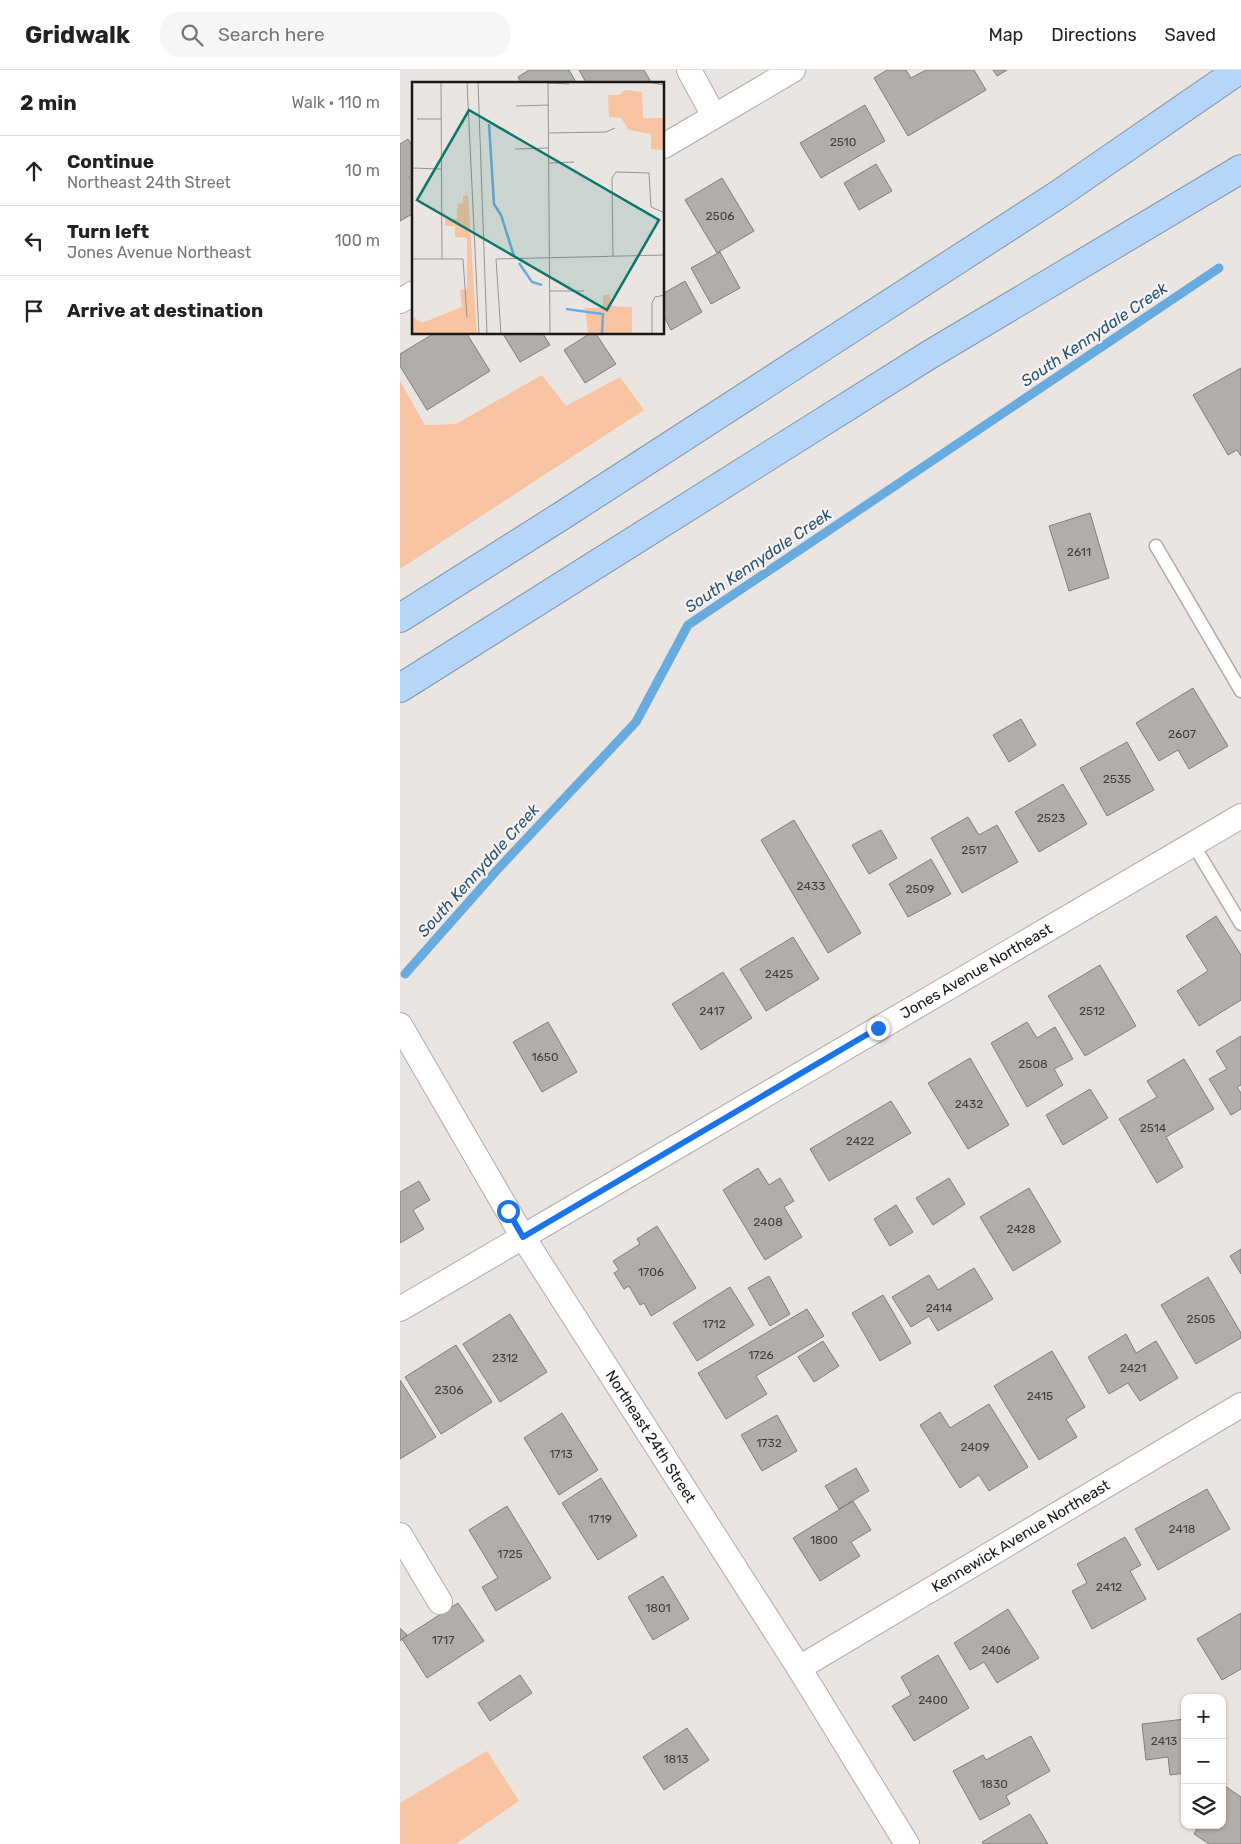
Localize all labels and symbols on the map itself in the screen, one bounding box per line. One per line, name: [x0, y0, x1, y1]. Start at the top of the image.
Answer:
inset map: [412, 82, 665, 335]
house number: 2510: [830, 135, 856, 149]
house number: 2506: [705, 209, 735, 223]
water label: South Kennydale Creek: [1017, 278, 1172, 391]
water label: South Kennydale Creek: [681, 504, 836, 617]
house number: 2611: [1067, 545, 1091, 559]
house number: 2607: [1168, 727, 1196, 741]
house number: 2535: [1103, 772, 1131, 786]
water label: South Kennydale Creek: [414, 799, 544, 941]
house number: 2523: [1037, 811, 1065, 825]
house number: 2517: [961, 843, 987, 857]
house number: 2433: [797, 879, 825, 893]
house number: 2509: [906, 882, 934, 896]
street label: Jones Avenue Northeast: [897, 920, 1055, 1023]
house number: 2425: [765, 967, 793, 981]
house number: 2417: [699, 1004, 725, 1018]
house number: 2512: [1079, 1004, 1105, 1018]
route end: [867, 1017, 890, 1040]
house number: 1650: [531, 1050, 559, 1064]
house number: 2508: [1018, 1057, 1048, 1071]
house number: 2432: [955, 1097, 983, 1111]
house number: 2514: [1140, 1121, 1167, 1135]
house number: 2422: [846, 1134, 874, 1148]
route start: [497, 1200, 520, 1223]
house number: 2408: [753, 1215, 783, 1229]
house number: 2428: [1006, 1222, 1036, 1236]
house number: 1706: [638, 1265, 664, 1279]
house number: 2414: [926, 1301, 953, 1315]
house number: 2505: [1187, 1312, 1215, 1326]
house number: 1712: [702, 1317, 726, 1331]
house number: 1726: [748, 1348, 774, 1362]
house number: 2312: [492, 1351, 518, 1365]
house number: 2421: [1120, 1361, 1146, 1375]
street label: Northeast 24th Street: [602, 1367, 700, 1506]
house number: 2306: [434, 1383, 464, 1397]
house number: 2415: [1027, 1389, 1053, 1403]
house number: 1732: [756, 1436, 782, 1450]
house number: 2409: [960, 1440, 990, 1454]
house number: 1713: [549, 1447, 573, 1461]
street label: Kennewick Avenue Northeast: [928, 1476, 1113, 1596]
house number: 1719: [588, 1512, 612, 1526]
house number: 2418: [1169, 1522, 1195, 1536]
house number: 1800: [810, 1533, 838, 1547]
house number: 1725: [497, 1547, 523, 1561]
house number: 2412: [1096, 1580, 1122, 1594]
house number: 1801: [645, 1601, 671, 1615]
house number: 1717: [432, 1633, 454, 1647]
house number: 2406: [981, 1643, 1011, 1657]
house number: 2400: [918, 1693, 948, 1707]
house number: 2413: [1151, 1734, 1177, 1748]
house number: 1813: [663, 1752, 689, 1766]
house number: 1830: [980, 1777, 1008, 1791]

